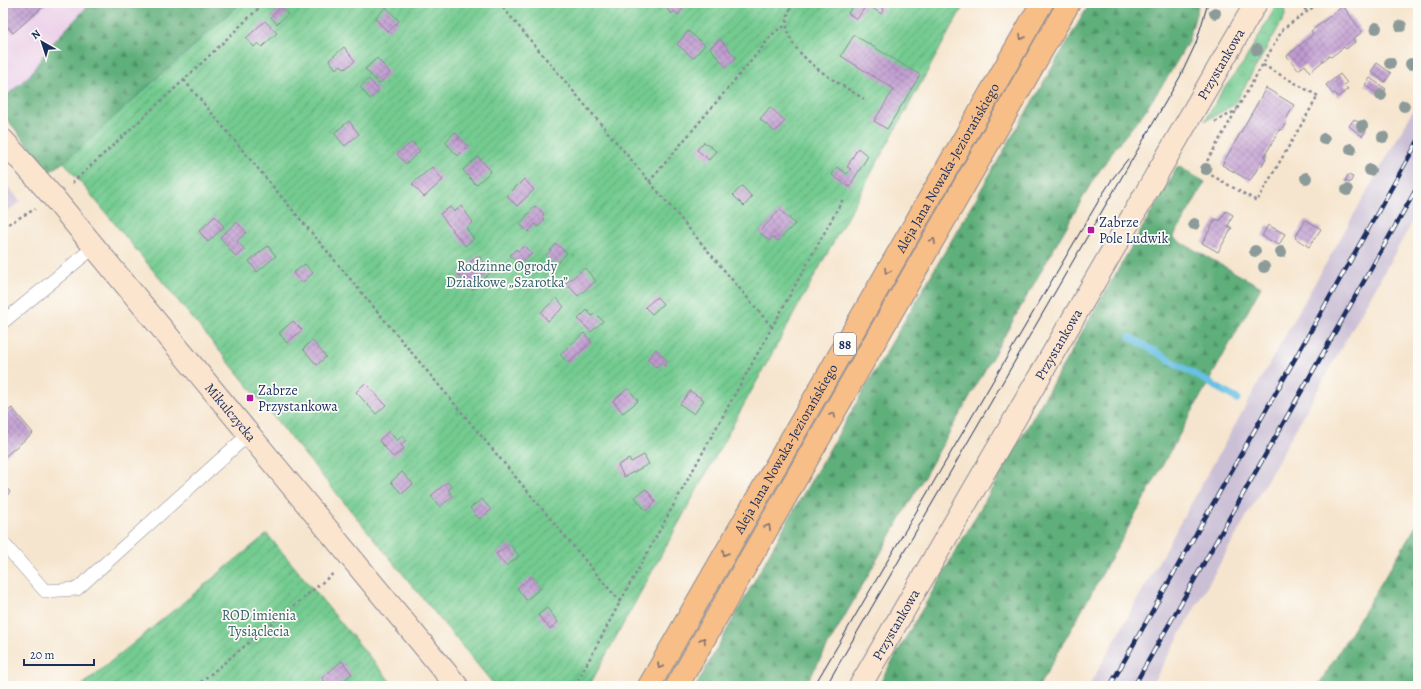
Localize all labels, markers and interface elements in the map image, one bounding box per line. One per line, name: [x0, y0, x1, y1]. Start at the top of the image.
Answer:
north arrow: [22, 22, 62, 62]
street label: Przystankowa: [1193, 25, 1250, 104]
text: N: [28, 26, 44, 43]
one-way arrow: [1019, 33, 1026, 40]
street label: Aleja Jana Nowaka-Jeziorańskiego: [891, 80, 1004, 257]
place label: Zabrze Pole Ludwik: [1099, 213, 1169, 248]
marker: Zabrze Pole Ludwik: [1086, 225, 1096, 235]
one-way arrow: [928, 238, 935, 245]
park label: Rodzinne Ogrody Działkowe „Szarotka”: [446, 257, 568, 292]
one-way arrow: [885, 267, 892, 274]
street label: Przystankowa: [1030, 305, 1087, 384]
road number: 88: [834, 333, 856, 355]
street label: Aleja Jana Nowaka-Jeziorańskiego: [729, 360, 842, 538]
street label: Mikulczycka: [200, 379, 261, 446]
place label: Zabrze Przystankowa: [258, 381, 338, 416]
marker: Zabrze Przystankowa: [245, 393, 255, 403]
one-way arrow: [828, 411, 835, 419]
one-way arrow: [763, 524, 770, 531]
one-way arrow: [722, 549, 729, 556]
street label: Przystankowa: [868, 585, 925, 664]
park label: ROD imienia Tysiąclecia: [222, 606, 297, 641]
one-way arrow: [699, 637, 706, 644]
scale bar: [24, 641, 94, 667]
text: 20 m: [30, 647, 54, 663]
one-way arrow: [657, 662, 664, 669]

